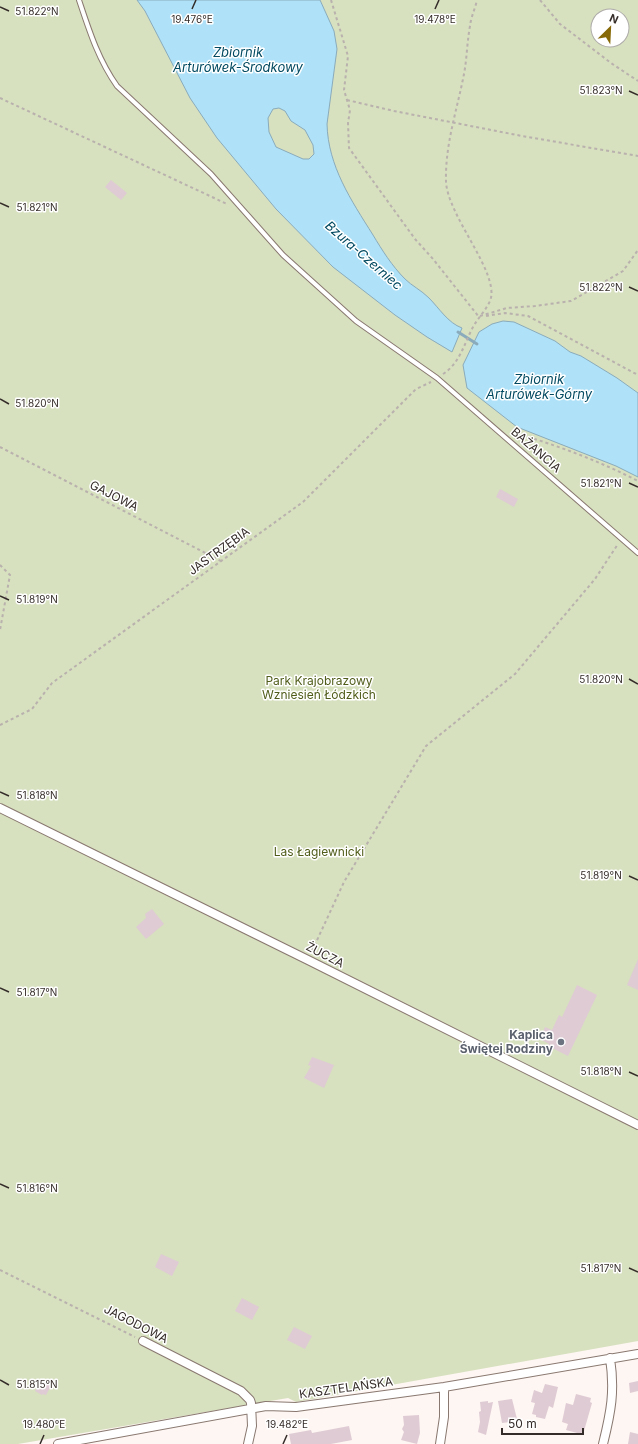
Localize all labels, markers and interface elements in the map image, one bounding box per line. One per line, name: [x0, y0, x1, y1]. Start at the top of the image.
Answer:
text: 51.822°N: [15, 5, 59, 17]
north arrow: [590, 8, 630, 48]
text: N: [607, 11, 621, 27]
text: 19.476°E: [171, 13, 213, 25]
text: 19.478°E: [414, 13, 456, 25]
water label: Zbiornik Arturówek-Środkowy: [172, 44, 304, 75]
text: 51.823°N: [579, 84, 623, 96]
text: 51.821°N: [16, 201, 58, 213]
water label: Bzura-Czerniec: [322, 217, 406, 293]
text: 51.822°N: [579, 281, 623, 293]
water label: Zbiornik Arturówek-Górny: [485, 371, 593, 402]
text: 51.820°N: [15, 397, 59, 409]
street label: BAŻANCIA: [508, 424, 564, 475]
street label: GAJOWA: [87, 477, 141, 514]
text: 51.821°N: [580, 477, 622, 489]
street label: JASTRZĘBIA: [185, 523, 252, 578]
text: 51.819°N: [16, 593, 58, 605]
park label: Park Krajobrazowy Wzniesień Łódzkich: [262, 673, 376, 702]
text: 51.820°N: [579, 673, 623, 685]
text: 51.818°N: [16, 789, 58, 801]
park label: Las Łagiewnicki: [274, 844, 364, 859]
text: 51.819°N: [580, 869, 622, 881]
street label: ŻUCZA: [304, 939, 347, 971]
text: 51.817°N: [17, 986, 57, 998]
place label: Kaplica Świętej Rodziny: [460, 1027, 554, 1056]
marker: Kaplica Świętej Rodziny: [556, 1037, 566, 1047]
text: 51.818°N: [580, 1065, 622, 1077]
text: 51.816°N: [16, 1182, 58, 1194]
text: 51.817°N: [581, 1262, 621, 1274]
street label: JAGODOWA: [102, 1301, 171, 1346]
street label: KASZTELAŃSKA: [298, 1373, 394, 1402]
text: 51.815°N: [16, 1378, 58, 1390]
scale bar: [502, 1410, 583, 1436]
text: 50 m: [508, 1416, 537, 1431]
text: 19.480°E: [23, 1418, 65, 1430]
text: 19.482°E: [266, 1418, 308, 1430]

